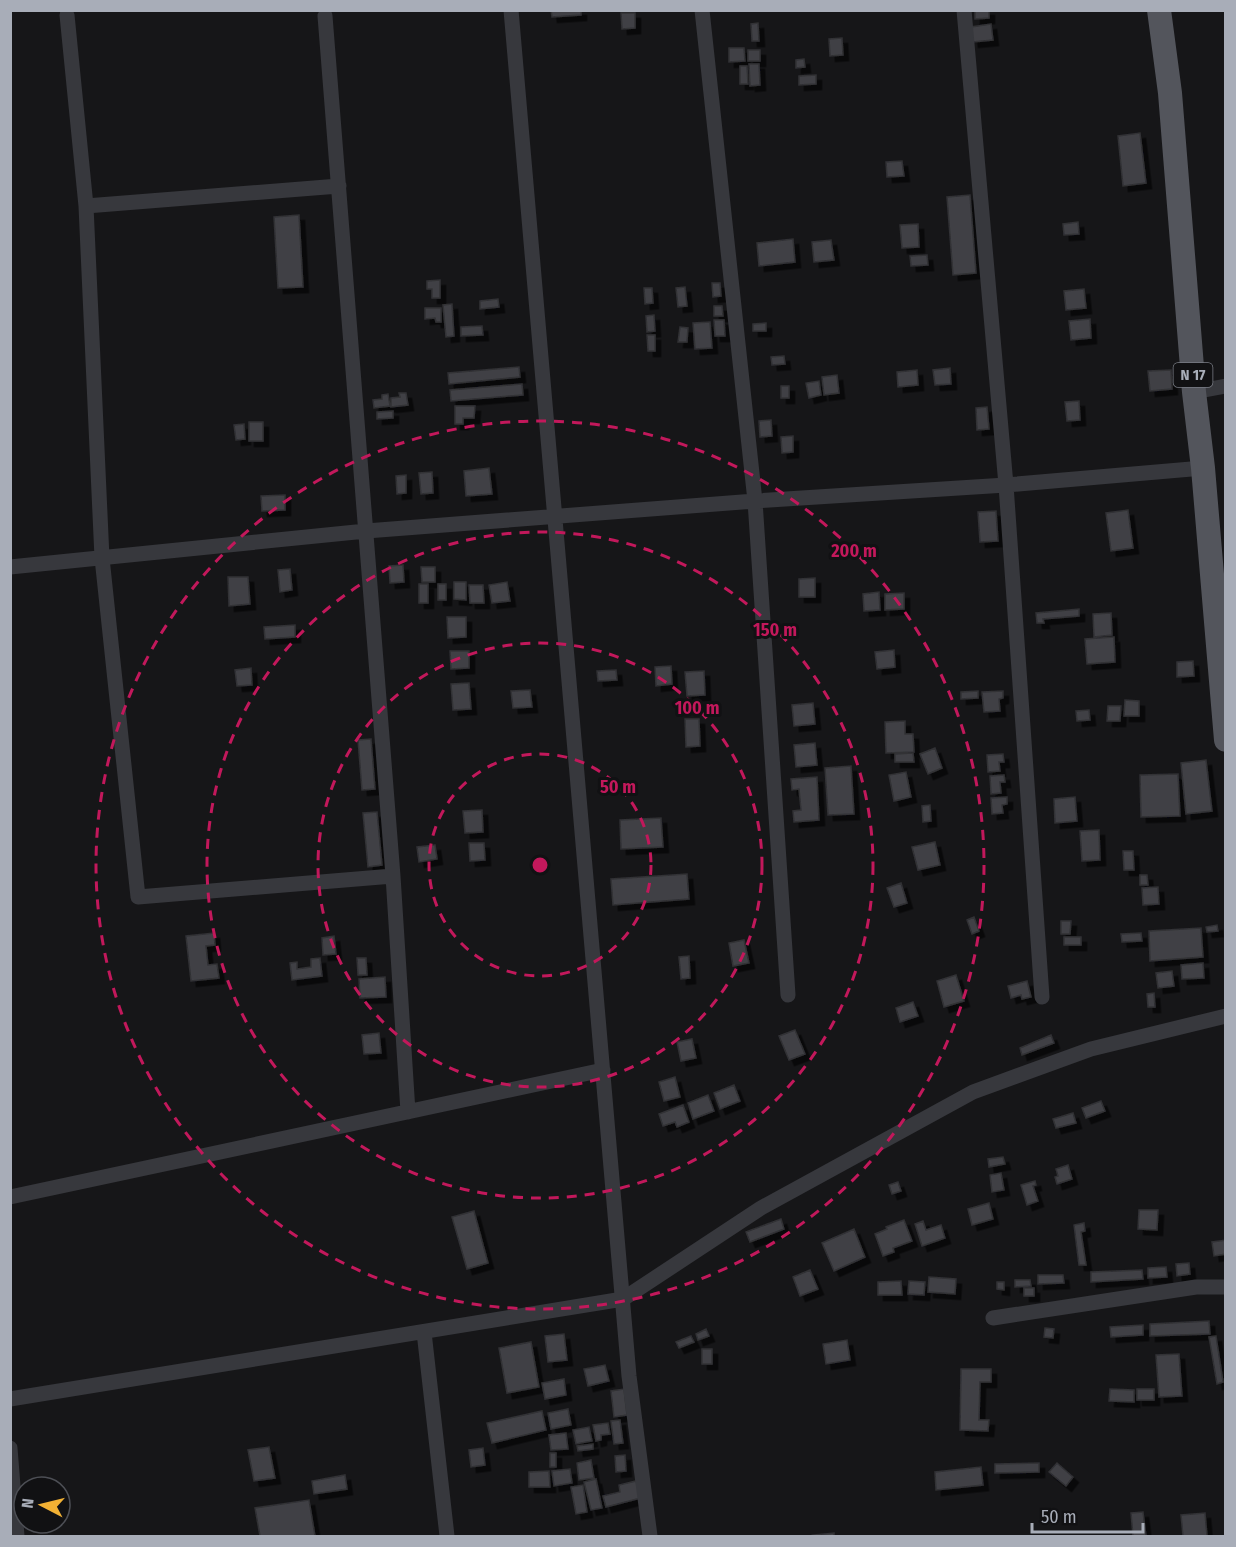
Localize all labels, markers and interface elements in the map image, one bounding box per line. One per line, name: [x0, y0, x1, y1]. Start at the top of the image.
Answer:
road number: N 17: [1174, 363, 1212, 387]
text: 200 m: [830, 540, 877, 562]
text: 150 m: [753, 619, 797, 641]
text: 100 m: [675, 697, 719, 719]
text: 50 m: [600, 776, 636, 798]
centre of rings: [530, 855, 550, 875]
north arrow: [12, 1475, 72, 1535]
scale bar: [1032, 1496, 1143, 1534]
text: N: [18, 1497, 38, 1509]
text: 50 m: [1041, 1506, 1077, 1528]

